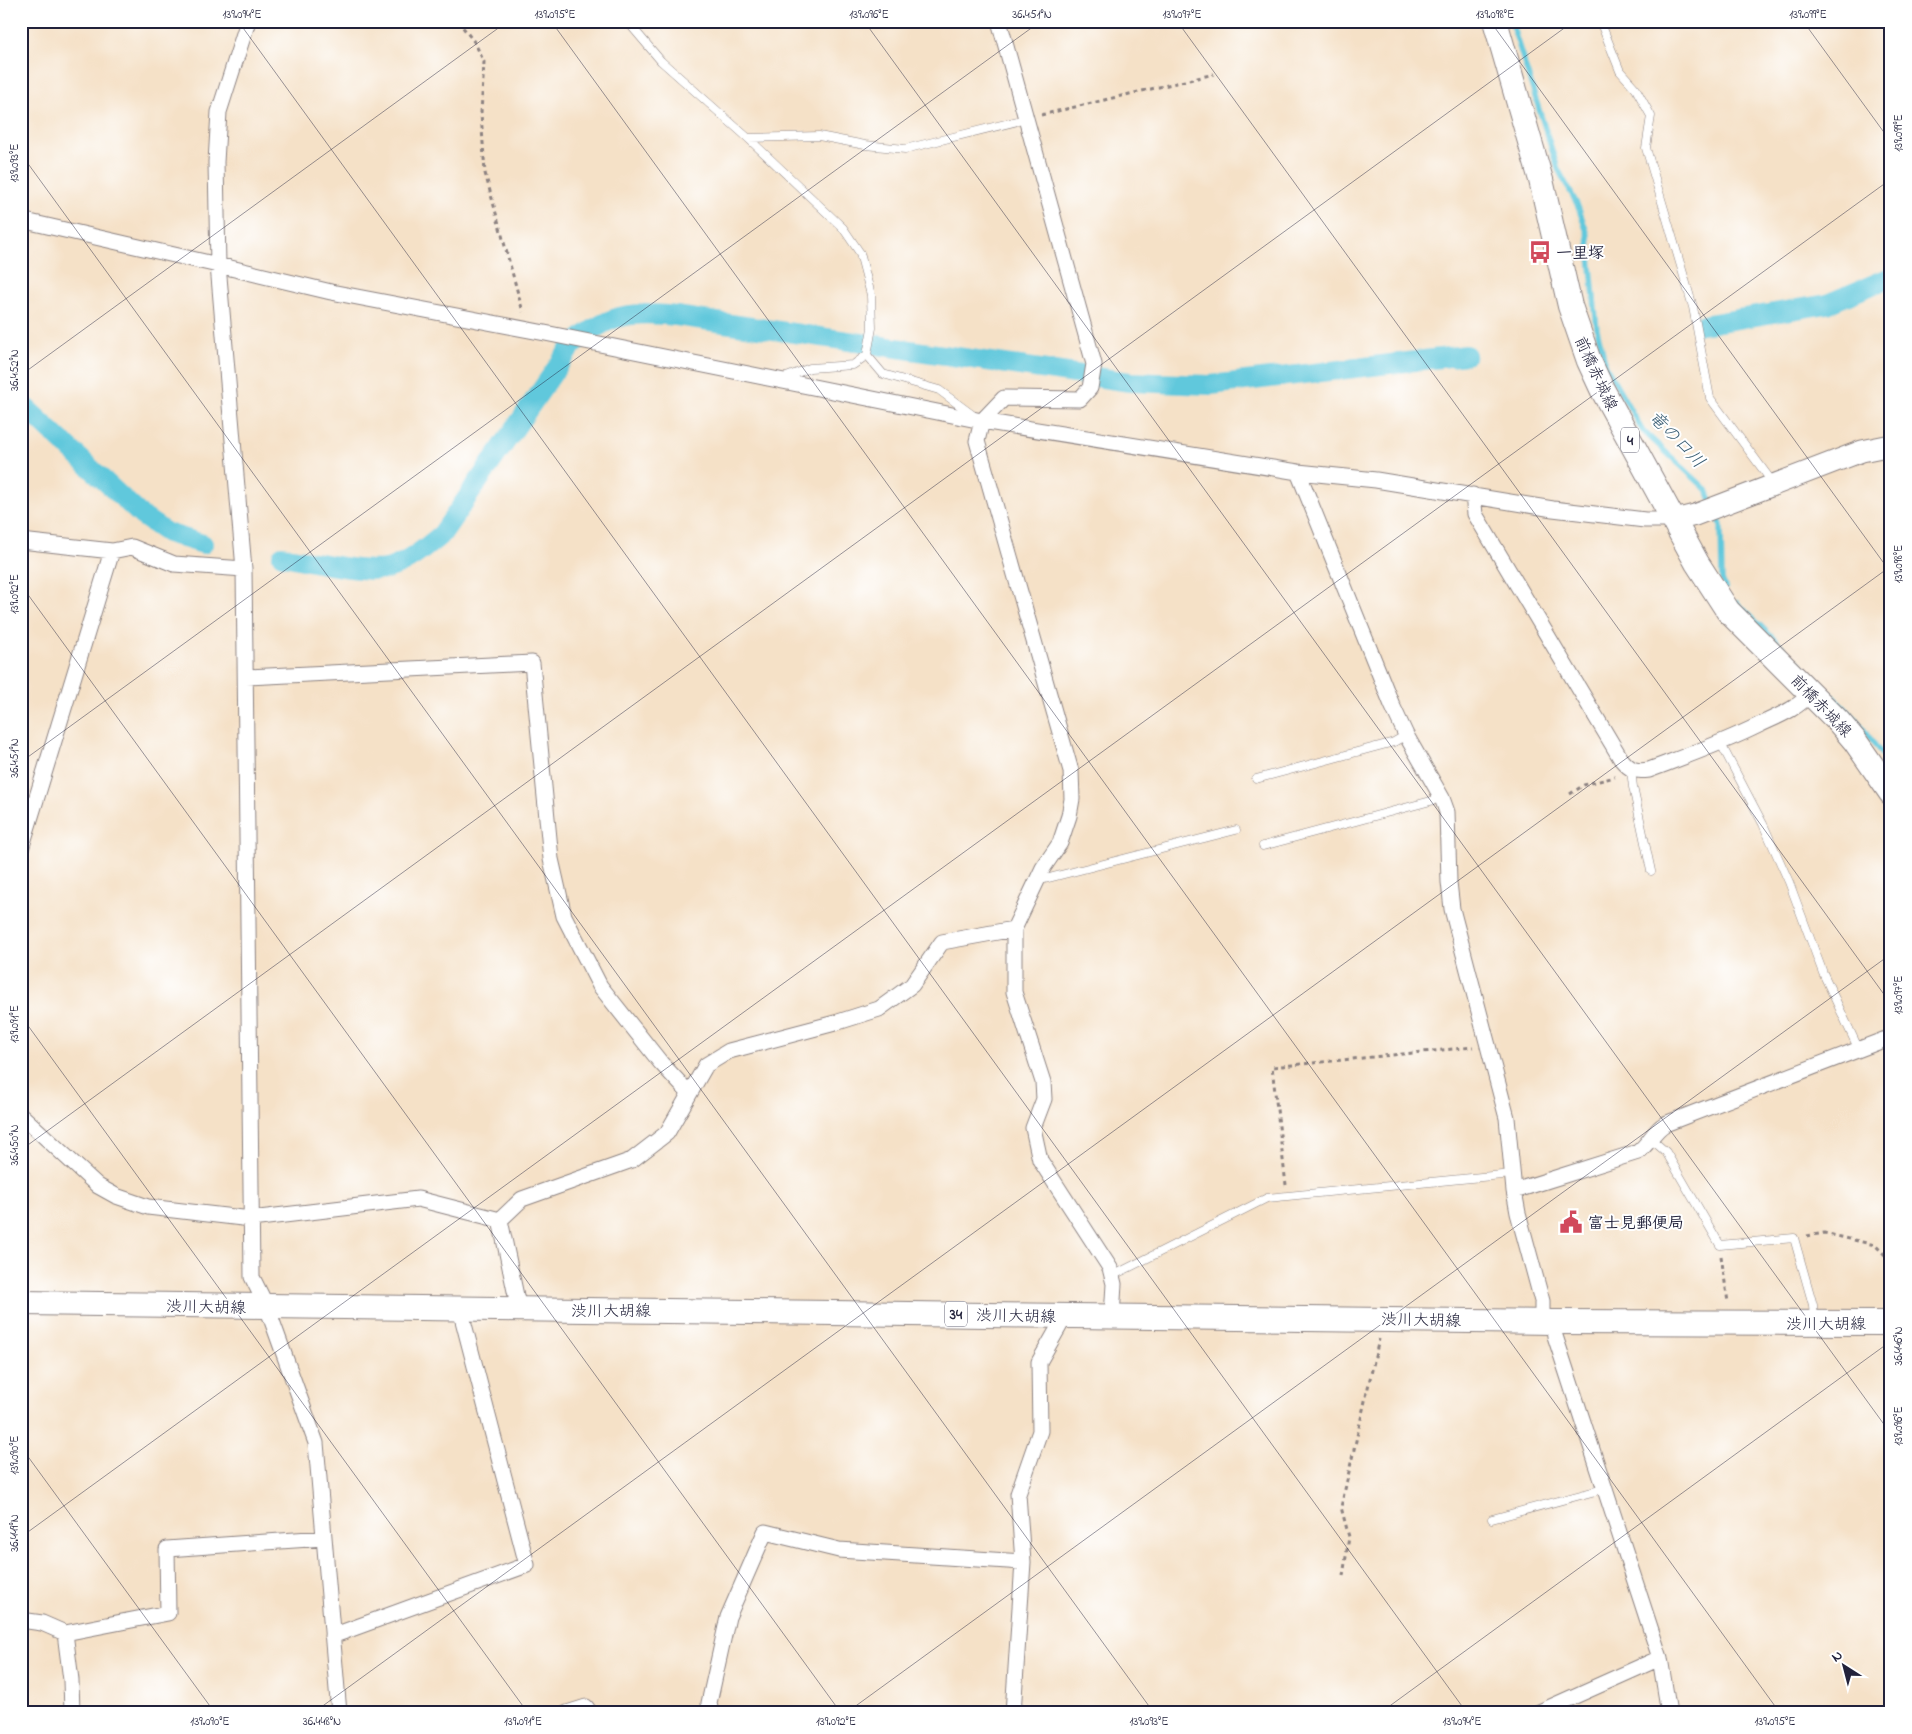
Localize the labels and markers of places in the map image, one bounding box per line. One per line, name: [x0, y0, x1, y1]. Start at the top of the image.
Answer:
bus stop icon: 一里塚: [1527, 239, 1553, 265]
place label: 一里塚: [1556, 242, 1604, 266]
public building icon: 富士見郵便局: [1558, 1209, 1584, 1235]
place label: 富士見郵便局: [1588, 1212, 1684, 1236]

